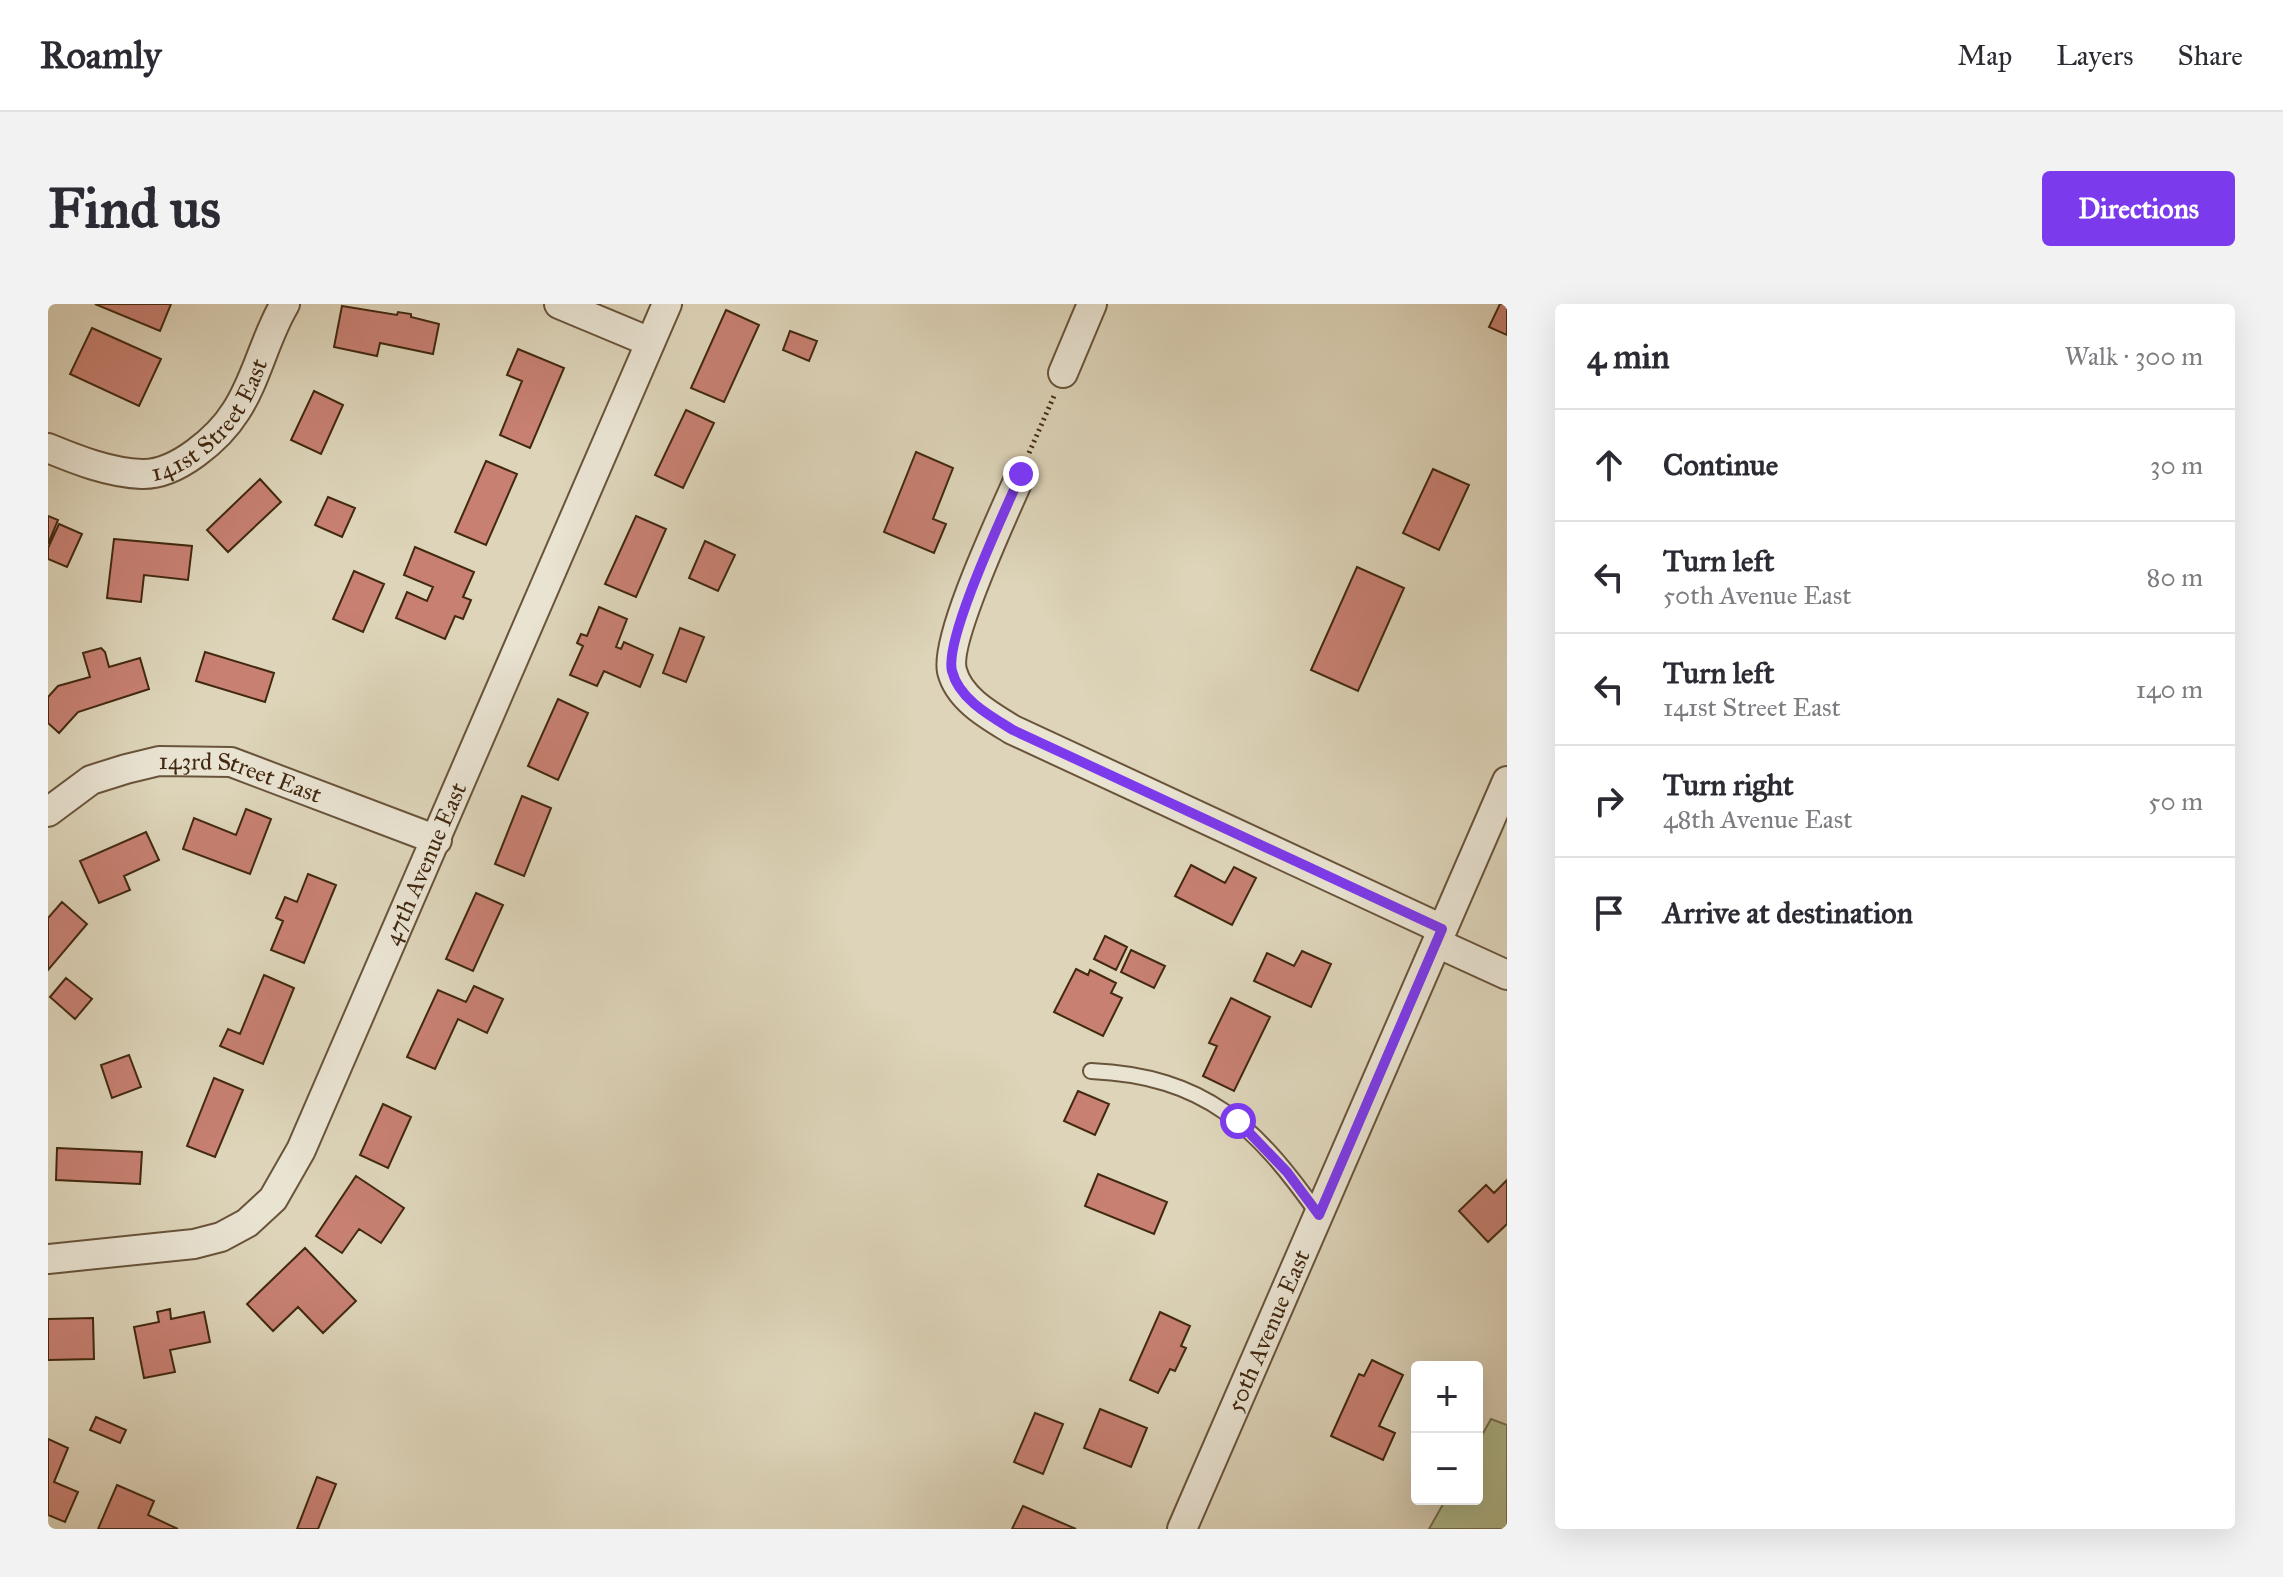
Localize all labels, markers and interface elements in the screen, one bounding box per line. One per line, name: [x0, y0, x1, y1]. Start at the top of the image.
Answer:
text: Roamly: [40, 32, 161, 78]
text: Map: [1957, 38, 2012, 73]
text: Layers: [2056, 38, 2134, 73]
text: Share: [2178, 38, 2243, 73]
button: Directions: [2042, 171, 2235, 246]
text: Find us: [48, 174, 221, 242]
text: 4 min: [1587, 336, 1670, 377]
text: Walk · 300 m: [2064, 340, 2203, 372]
street label: 141st Street East: [148, 354, 274, 488]
icon: ahead: [1587, 443, 1631, 487]
text: Continue: [1663, 447, 1778, 483]
text: 30 m: [2150, 449, 2203, 481]
route end: [1003, 456, 1039, 492]
text: Turn left: [1663, 543, 1774, 579]
icon: left: [1587, 555, 1631, 599]
text: 80 m: [2147, 561, 2203, 593]
text: 50th Avenue East: [1663, 579, 1851, 611]
text: Turn left: [1663, 655, 1774, 691]
icon: left: [1587, 667, 1631, 711]
text: 140 m: [2136, 673, 2203, 705]
text: 141st Street East: [1663, 691, 1841, 723]
street label: 143rd Street East: [159, 746, 326, 810]
text: Turn right: [1663, 767, 1794, 803]
street label: 47th Avenue East: [377, 777, 473, 949]
icon: right: [1587, 779, 1631, 823]
text: 50 m: [2148, 785, 2203, 817]
text: 48th Avenue East: [1663, 803, 1853, 835]
icon: arrive: [1587, 891, 1631, 935]
text: Arrive at destination: [1663, 895, 1913, 931]
route start: [1220, 1103, 1256, 1139]
street label: 50th Avenue East: [1220, 1245, 1317, 1417]
map controls: [1411, 1361, 1483, 1505]
button: +: [1411, 1361, 1483, 1433]
button: −: [1411, 1433, 1483, 1505]

